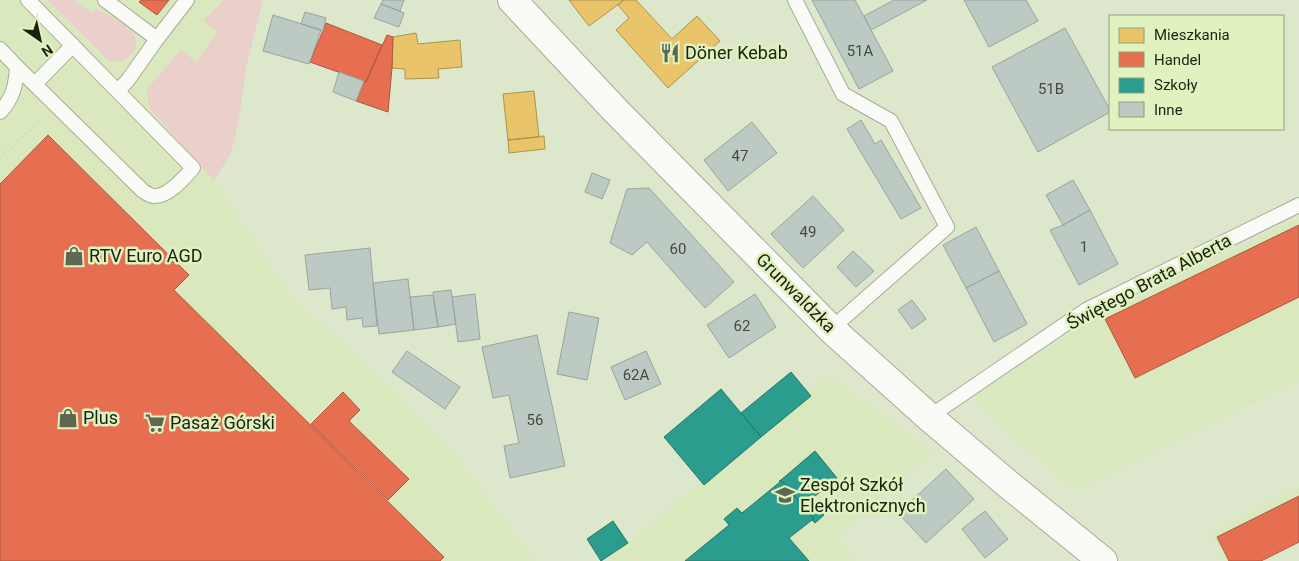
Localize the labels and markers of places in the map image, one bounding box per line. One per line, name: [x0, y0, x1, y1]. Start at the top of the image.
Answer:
restaurant icon: Döner Kebab: [659, 42, 681, 64]
place label: Döner Kebab: [685, 42, 788, 63]
shop icon: RTV Euro AGD: [63, 245, 85, 267]
place label: RTV Euro AGD: [89, 245, 203, 266]
shop icon: Plus: [57, 407, 79, 429]
place label: Plus: [83, 407, 118, 428]
supermarket icon: Pasaż Górski: [144, 412, 166, 434]
place label: Pasaż Górski: [170, 412, 275, 433]
place label: Zespół Szkół Elektronicznych: [800, 474, 926, 516]
school or university icon: Zespół Szkół Elektronicznych: [774, 484, 796, 506]

